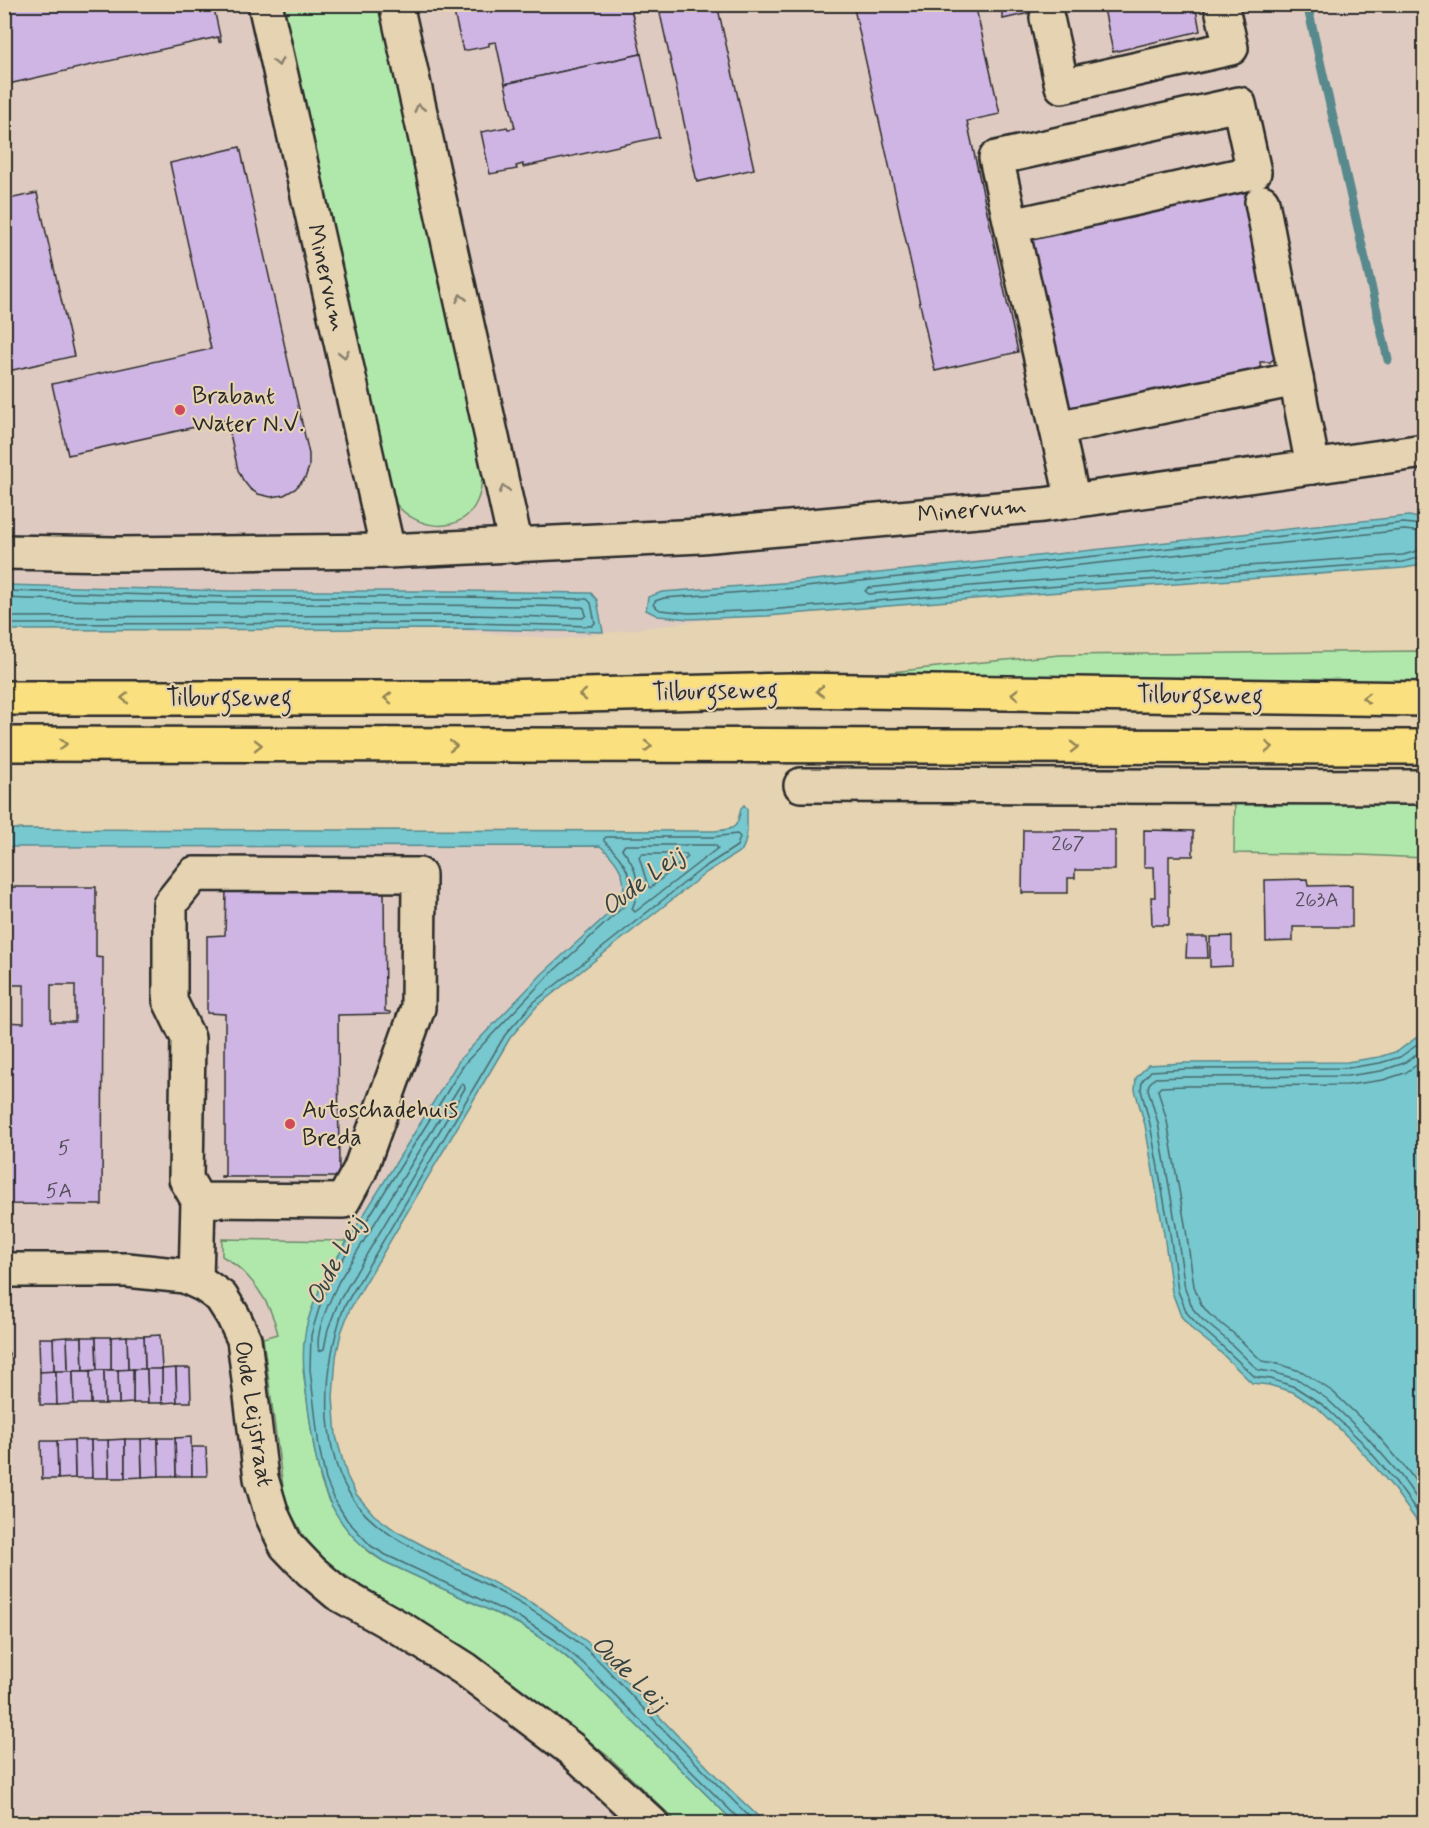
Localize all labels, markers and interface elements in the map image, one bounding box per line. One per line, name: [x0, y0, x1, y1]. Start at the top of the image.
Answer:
one-way arrow: [271, 56, 284, 66]
one-way arrow: [413, 103, 426, 113]
street label: Minervum: [299, 221, 353, 335]
one-way arrow: [456, 294, 469, 304]
one-way arrow: [336, 349, 349, 359]
place label: Brabant Water N.V.: [192, 381, 304, 440]
marker: Brabant Water N.V.: [173, 403, 187, 417]
one-way arrow: [498, 484, 511, 494]
street label: Minervum: [916, 491, 1028, 531]
street label: Tilburgseweg: [652, 675, 778, 712]
street label: Tilburgseweg: [1137, 679, 1263, 716]
street label: Tilburgseweg: [166, 683, 292, 717]
one-way arrow: [816, 684, 825, 697]
one-way arrow: [1011, 687, 1020, 700]
one-way arrow: [579, 689, 588, 701]
one-way arrow: [121, 692, 130, 704]
one-way arrow: [384, 692, 393, 705]
one-way arrow: [1362, 692, 1371, 705]
one-way arrow: [58, 738, 67, 750]
one-way arrow: [253, 739, 262, 751]
one-way arrow: [448, 740, 457, 752]
one-way arrow: [643, 740, 652, 752]
one-way arrow: [1070, 741, 1079, 753]
one-way arrow: [1265, 741, 1274, 753]
house number: 267: [1051, 830, 1085, 858]
water label: Oude Leij: [594, 839, 693, 925]
house number: 263A: [1295, 886, 1339, 914]
place label: Autoschadehuis Breda: [302, 1095, 458, 1154]
marker: Autoschadehuis Breda: [283, 1117, 297, 1131]
house number: 5: [58, 1134, 70, 1162]
house number: 5A: [46, 1177, 72, 1205]
water label: Oude Leij: [298, 1209, 374, 1311]
street label: Oude Leijstraat: [226, 1339, 280, 1489]
water label: Oude Leij: [583, 1628, 676, 1721]

